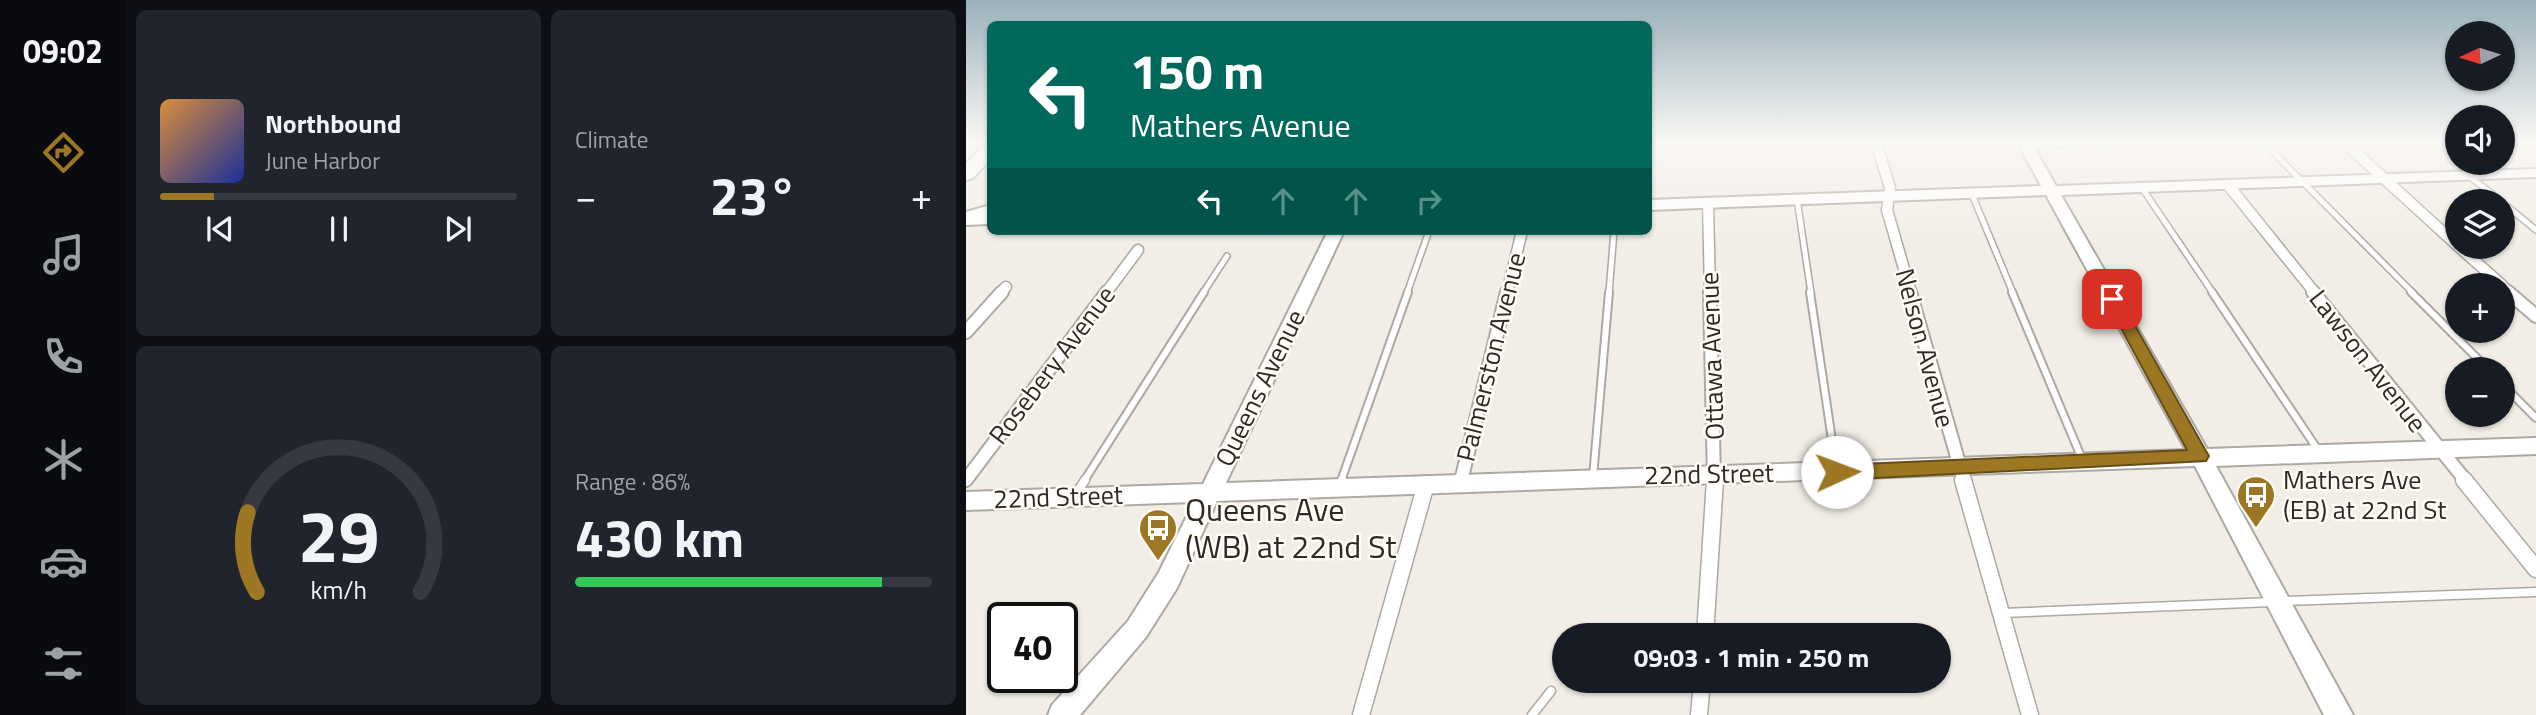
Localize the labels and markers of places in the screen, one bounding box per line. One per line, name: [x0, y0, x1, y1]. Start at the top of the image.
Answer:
pin: [2082, 269, 2142, 329]
place label: Mathers Ave (EB) at 22nd St: [2283, 460, 2446, 529]
bus stop icon: Mathers Ave (EB) at 22nd St: [2235, 474, 2277, 529]
place label: Queens Ave (WB) at 22nd St: [1185, 485, 1397, 570]
bus stop icon: Queens Ave (WB) at 22nd St: [1137, 507, 1179, 562]

